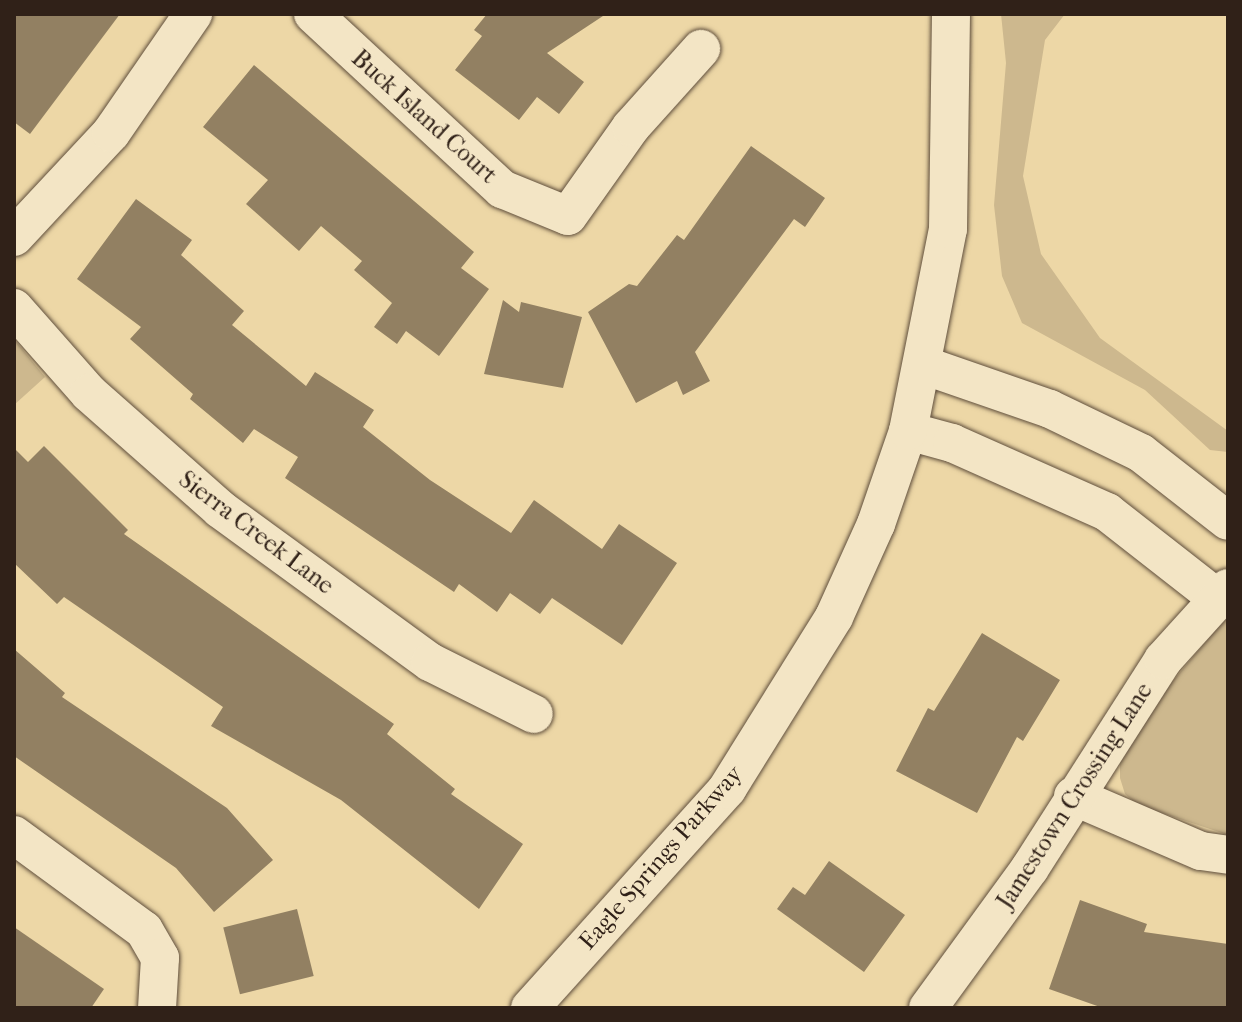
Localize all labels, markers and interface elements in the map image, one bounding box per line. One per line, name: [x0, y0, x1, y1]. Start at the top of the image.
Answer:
street label: Buck Island Court: [345, 44, 503, 190]
street label: Sierra Creek Lane: [173, 465, 339, 601]
street label: Jamestown Crossing Lane: [991, 678, 1159, 914]
street label: Eagle Springs Parkway: [573, 760, 749, 956]

